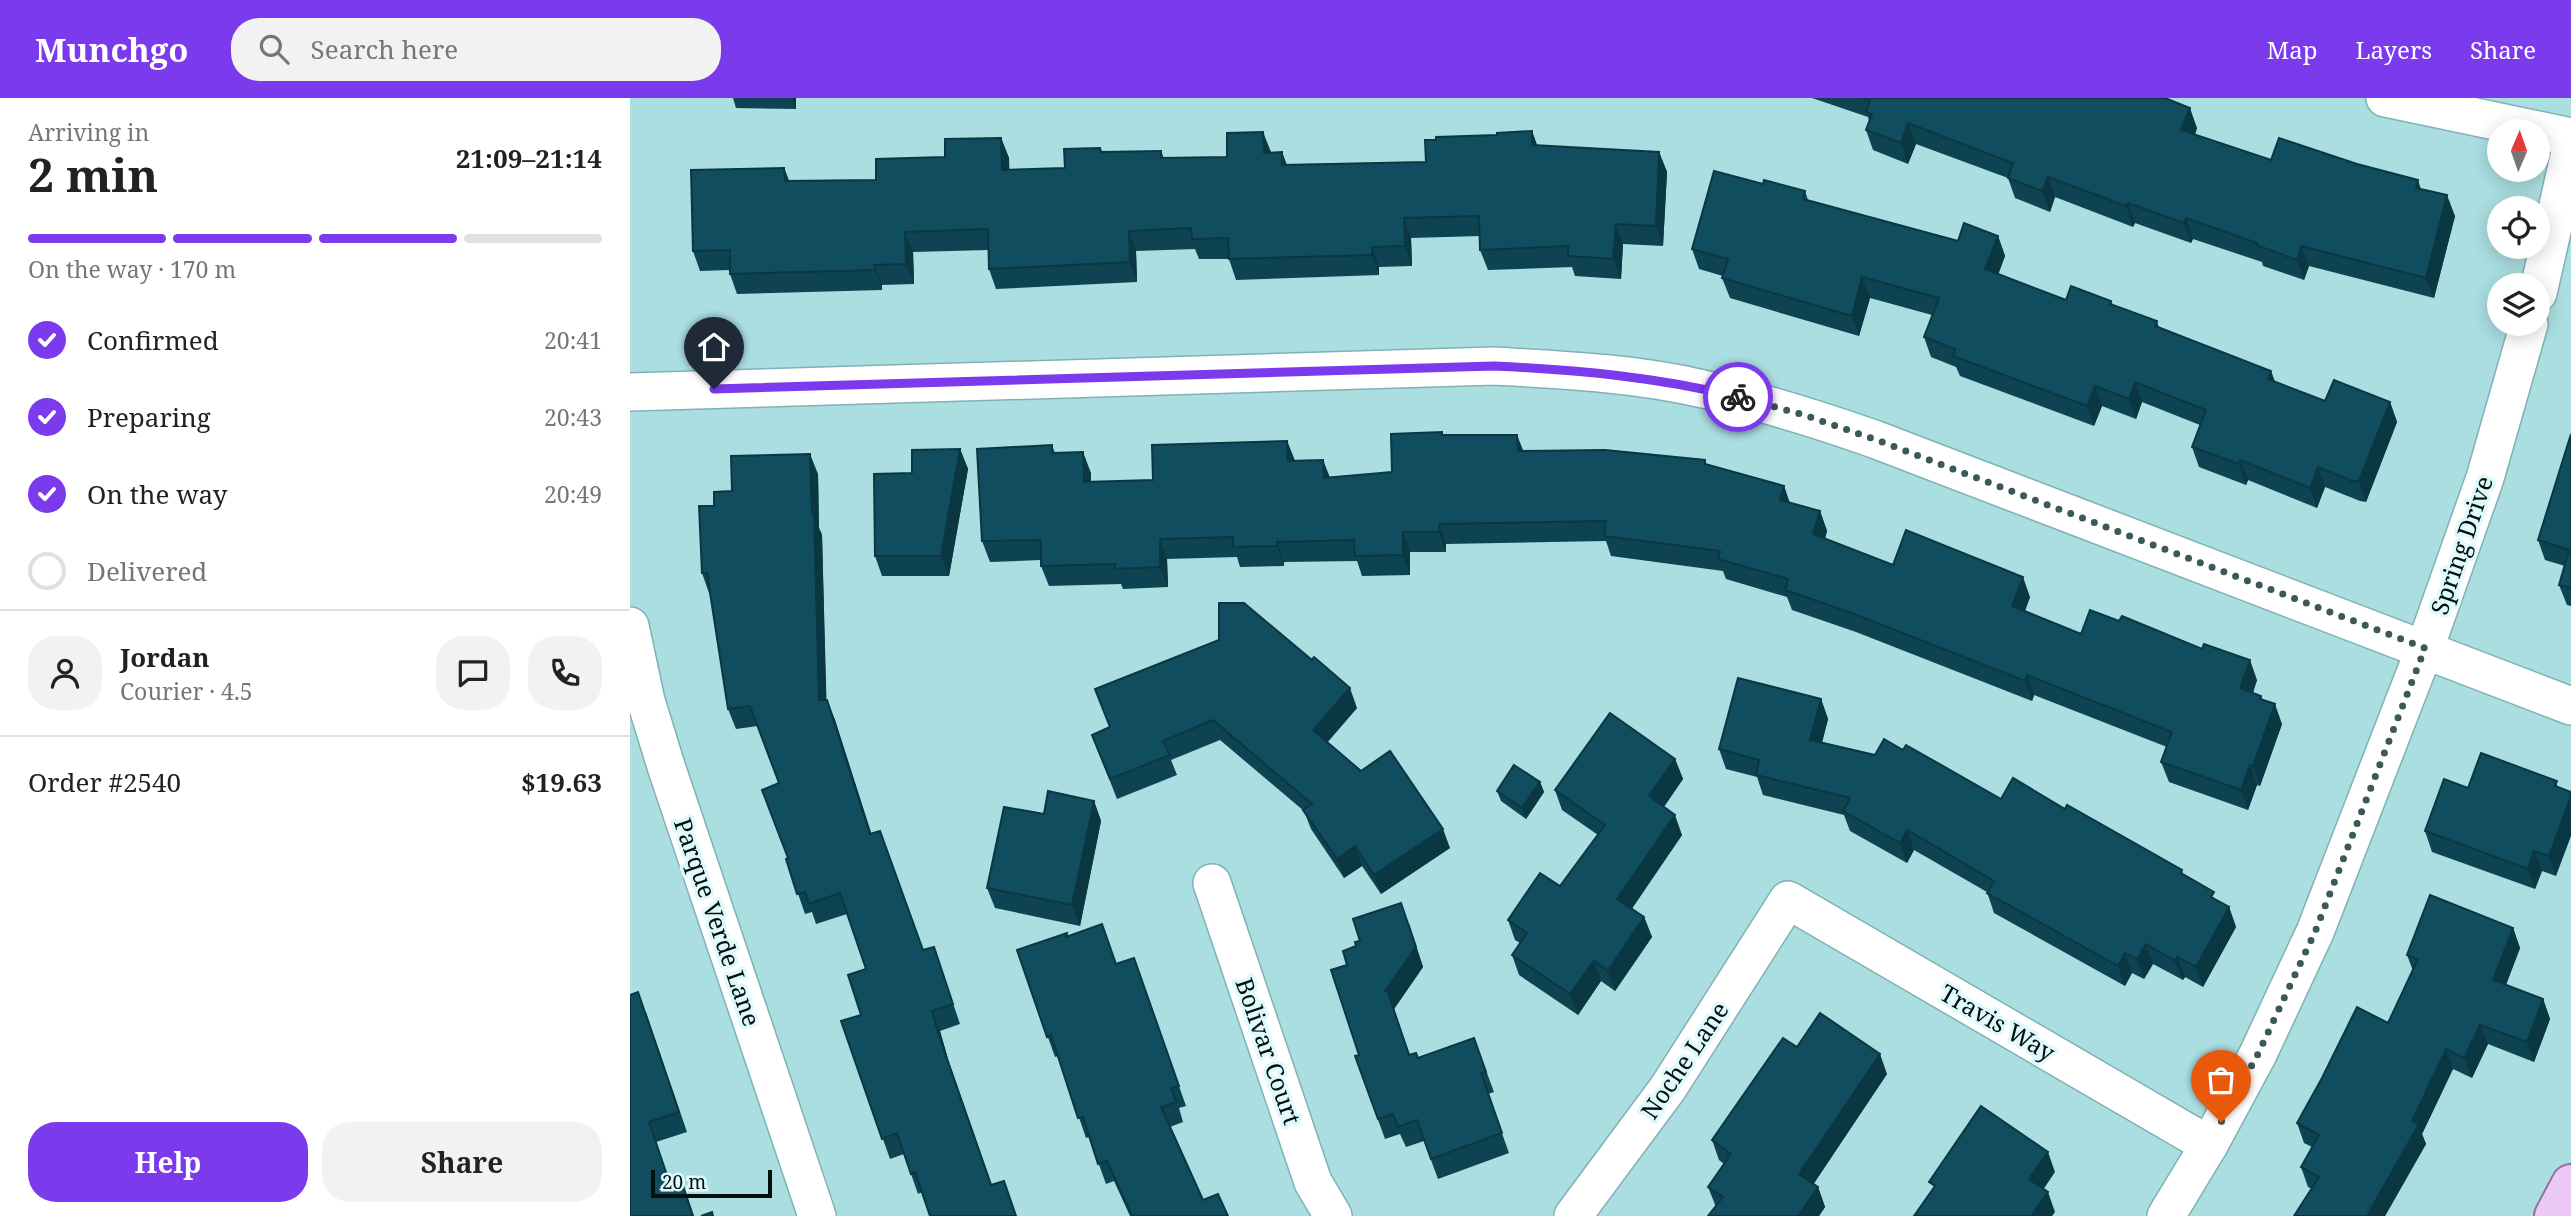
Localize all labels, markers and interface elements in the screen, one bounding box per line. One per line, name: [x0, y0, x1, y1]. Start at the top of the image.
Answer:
search box: [231, 18, 721, 81]
text: Munchgo: [35, 27, 189, 72]
icon: search: [255, 30, 293, 68]
text: Search here: [311, 31, 458, 67]
text: Map: [2267, 33, 2318, 66]
text: Layers: [2356, 33, 2432, 66]
text: Share: [2470, 33, 2536, 66]
text: Arriving in: [28, 116, 149, 148]
north arrow: [2487, 119, 2550, 182]
map controls: [2487, 119, 2550, 336]
text: 21:09–21:14: [456, 140, 602, 176]
text: 2 min: [28, 143, 158, 205]
button: locate: [2487, 196, 2550, 259]
text: On the way · 170 m: [28, 253, 236, 285]
button: layers: [2487, 273, 2550, 336]
pin: [684, 317, 744, 389]
icon: check: [28, 321, 66, 359]
text: Confirmed: [87, 322, 219, 358]
text: 20:41: [544, 324, 602, 356]
icon: home: [695, 328, 733, 366]
courier: [1703, 362, 1773, 432]
icon: bike: [1719, 378, 1757, 416]
icon: check: [28, 398, 66, 436]
text: Preparing: [87, 399, 211, 435]
text: 20:43: [544, 401, 602, 433]
street label: Spring Drive: [2422, 471, 2500, 619]
icon: check: [28, 475, 66, 513]
text: On the way: [87, 476, 227, 512]
text: 20:49: [544, 478, 602, 510]
text: Delivered: [87, 553, 207, 589]
button: person: [28, 636, 102, 710]
button: chat: [436, 636, 510, 710]
button: phone: [528, 636, 602, 710]
text: Jordan: [120, 639, 210, 675]
text: Courier · 4.5: [120, 675, 253, 707]
text: Order #2540: [28, 764, 181, 800]
text: $19.63: [521, 764, 602, 800]
street label: Parque Verde Lane: [667, 814, 769, 1030]
street label: Bolivar Court: [1228, 973, 1310, 1129]
street label: Travis Way: [1934, 976, 2062, 1068]
street label: Noche Lane: [1633, 995, 1735, 1125]
pin: [2191, 1050, 2251, 1122]
icon: bag: [2202, 1061, 2240, 1099]
button: Help: [28, 1122, 308, 1202]
button: Share: [322, 1122, 602, 1202]
scale bar: [651, 1167, 772, 1199]
text: 20 m: [662, 1169, 706, 1195]

